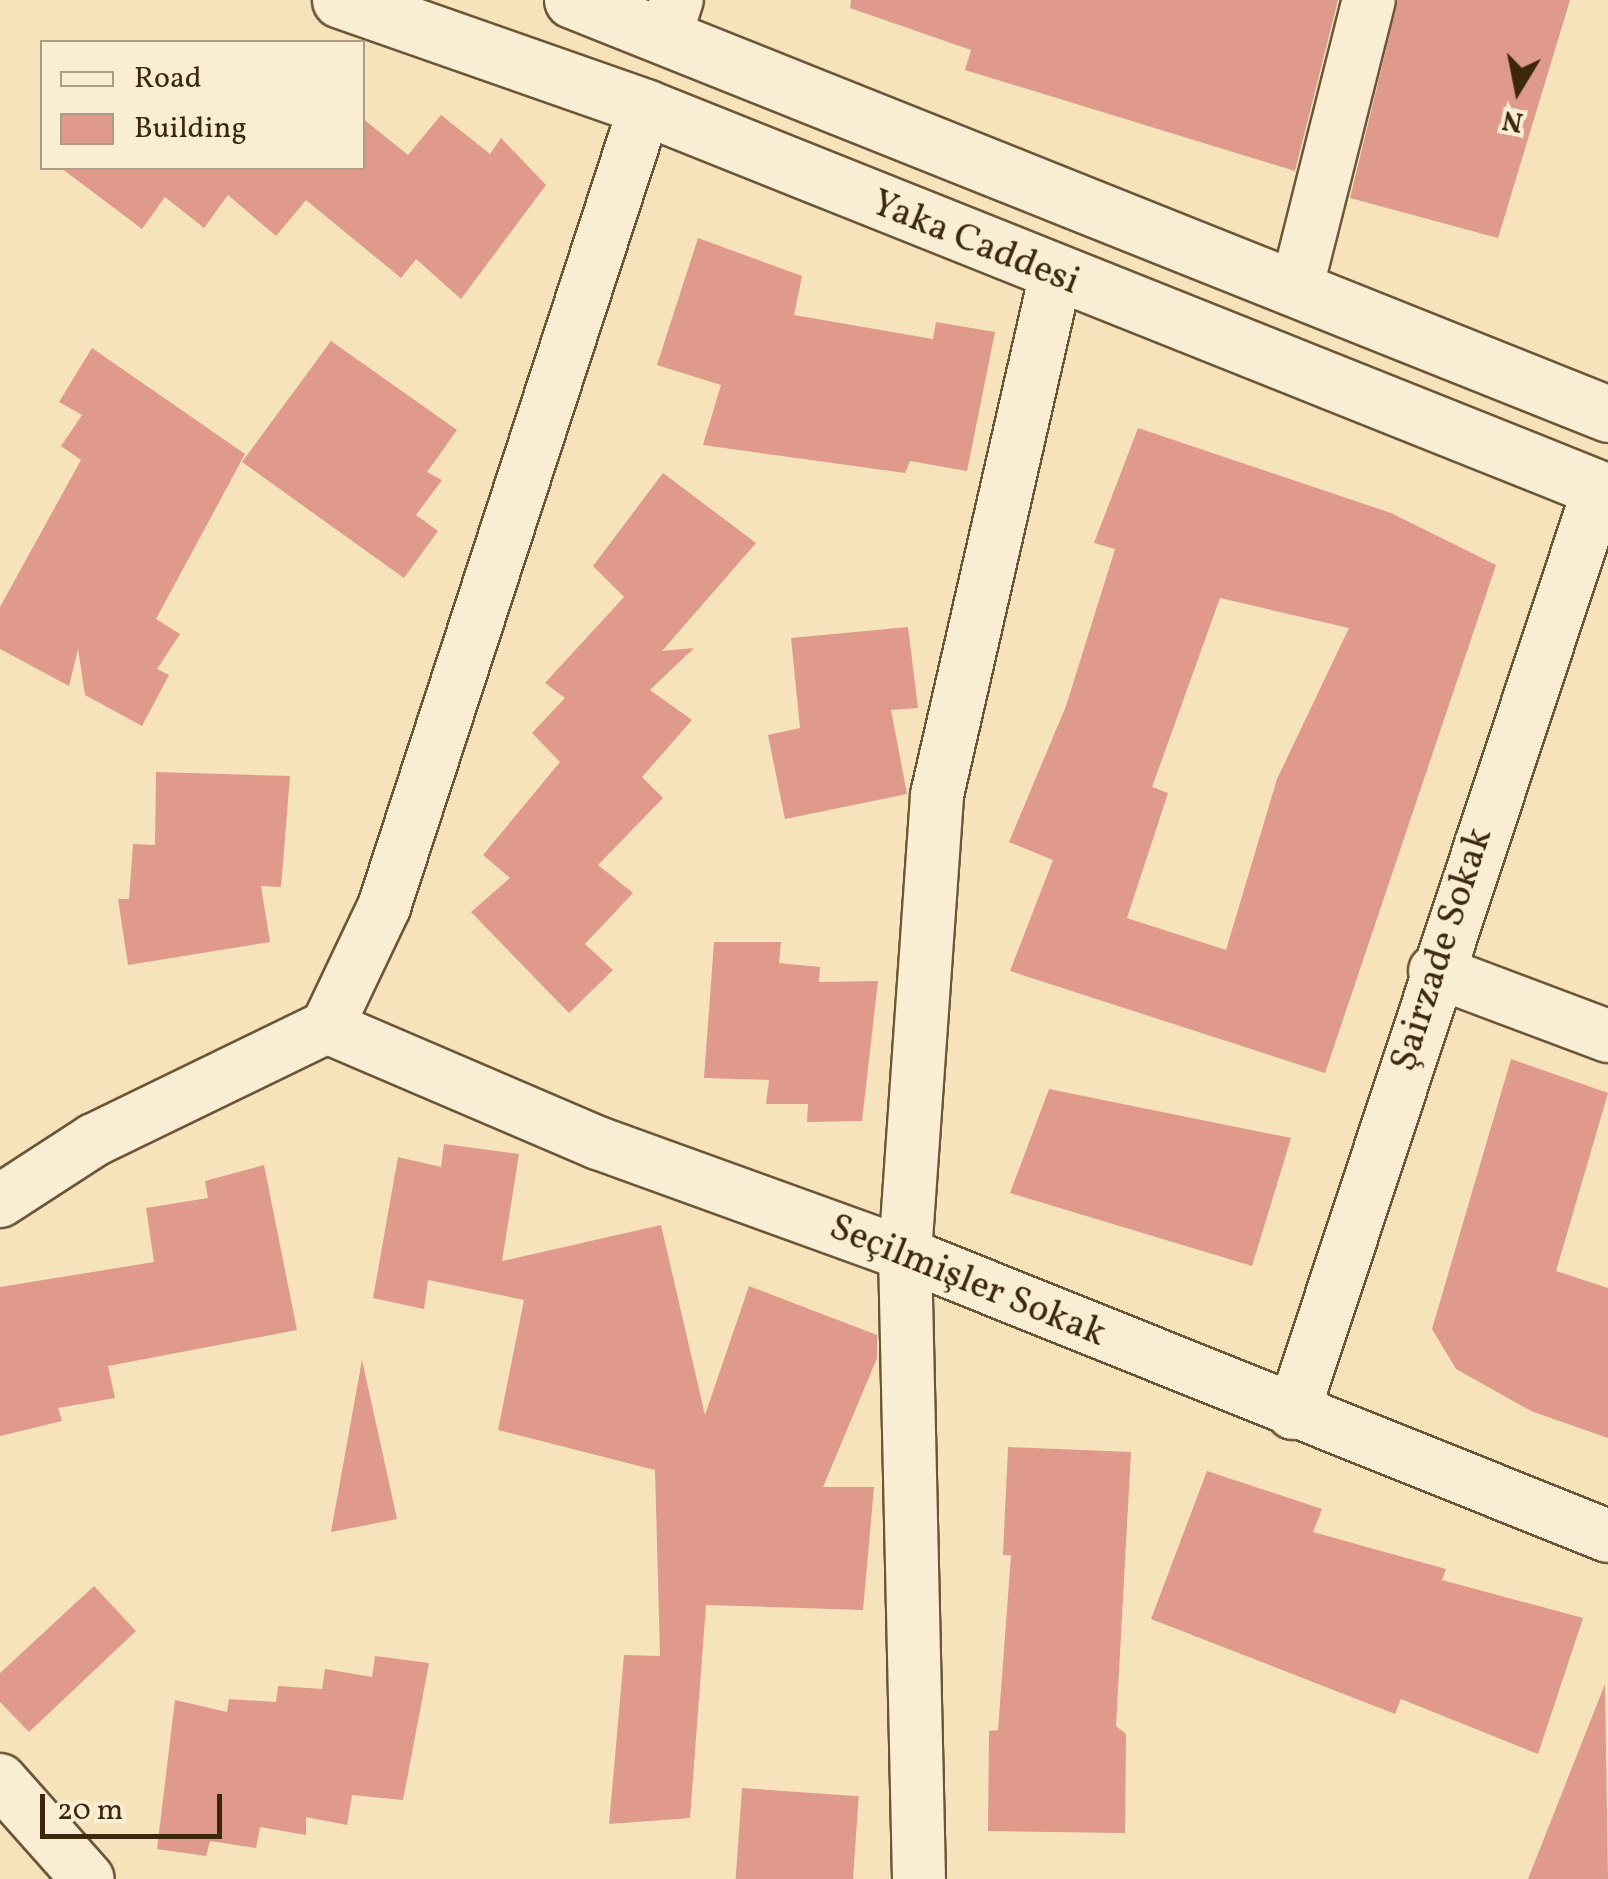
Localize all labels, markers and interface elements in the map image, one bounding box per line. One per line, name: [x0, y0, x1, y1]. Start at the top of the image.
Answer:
legend: [40, 40, 365, 170]
north arrow: [1468, 40, 1568, 140]
text: Road: [134, 58, 202, 100]
text: N: [1499, 99, 1526, 141]
text: Building: [134, 108, 247, 150]
street label: Yaka Caddesi: [864, 182, 1086, 306]
street label: Şairzade Sokak: [1382, 822, 1504, 1078]
street label: Seçilmişler Sokak: [822, 1206, 1112, 1358]
scale bar: [45, 1774, 228, 1836]
text: 20 m: [57, 1790, 123, 1832]

